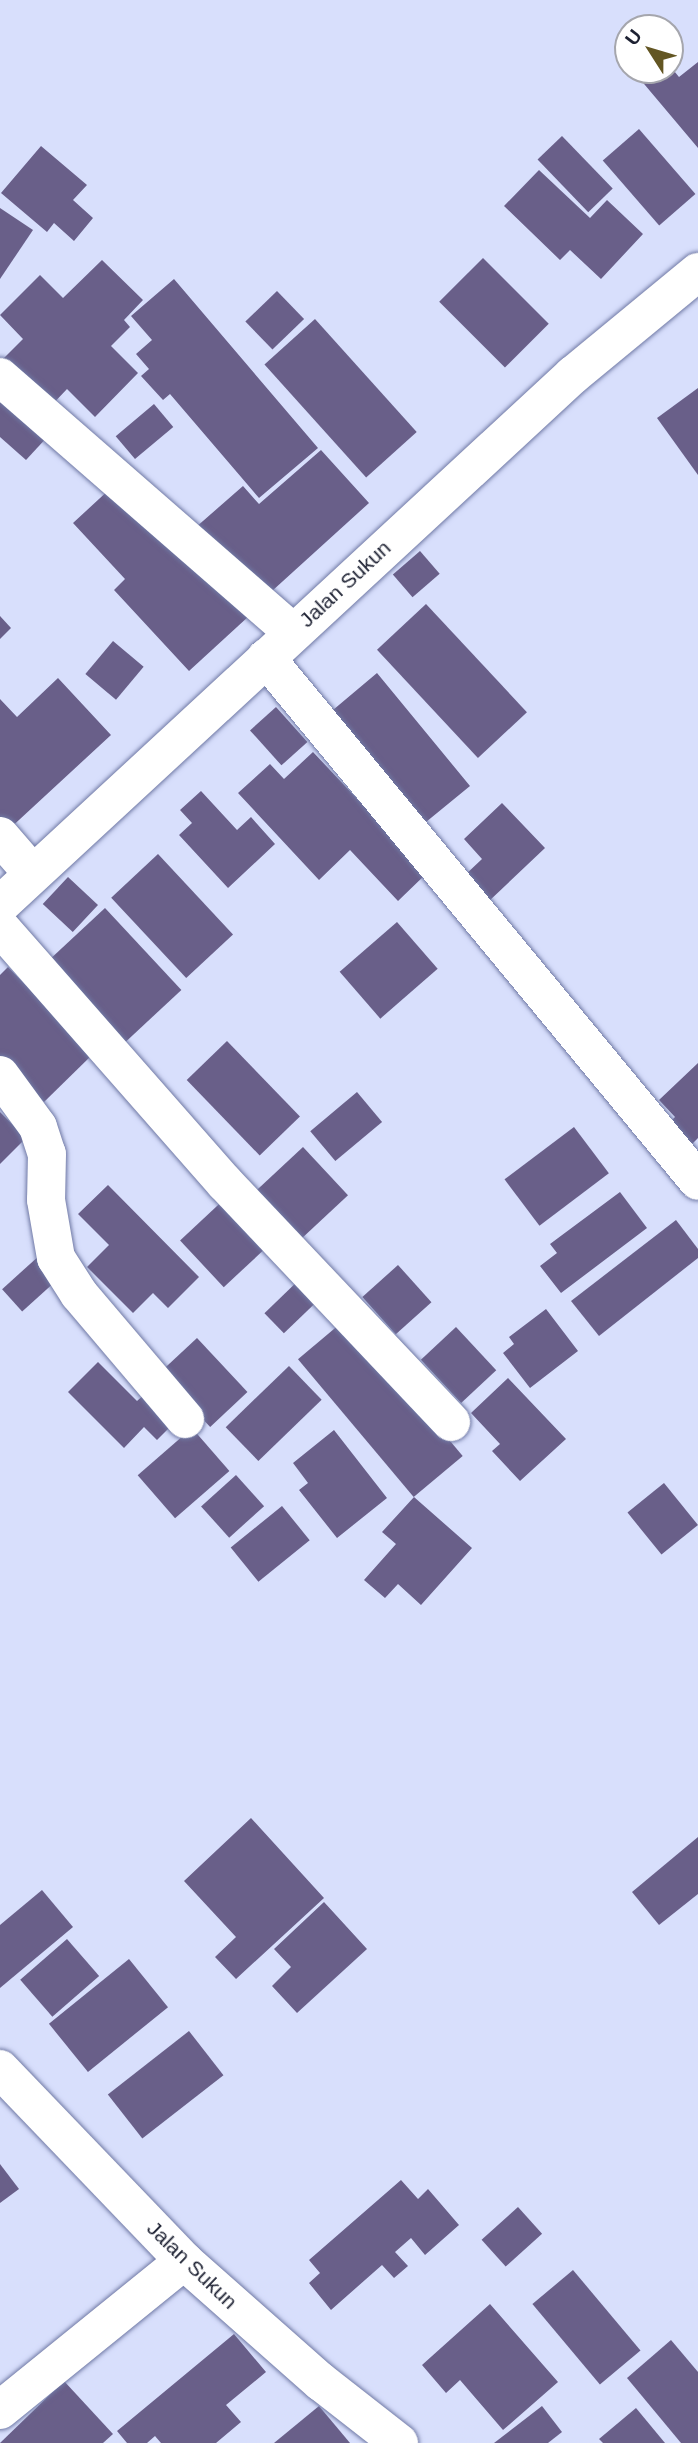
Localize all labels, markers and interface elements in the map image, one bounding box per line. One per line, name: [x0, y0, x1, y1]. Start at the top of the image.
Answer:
north arrow: [614, 14, 684, 84]
text: U: [621, 25, 646, 49]
street label: Jalan Sukun: [294, 535, 396, 633]
street label: Jalan Sukun: [142, 2216, 242, 2314]

